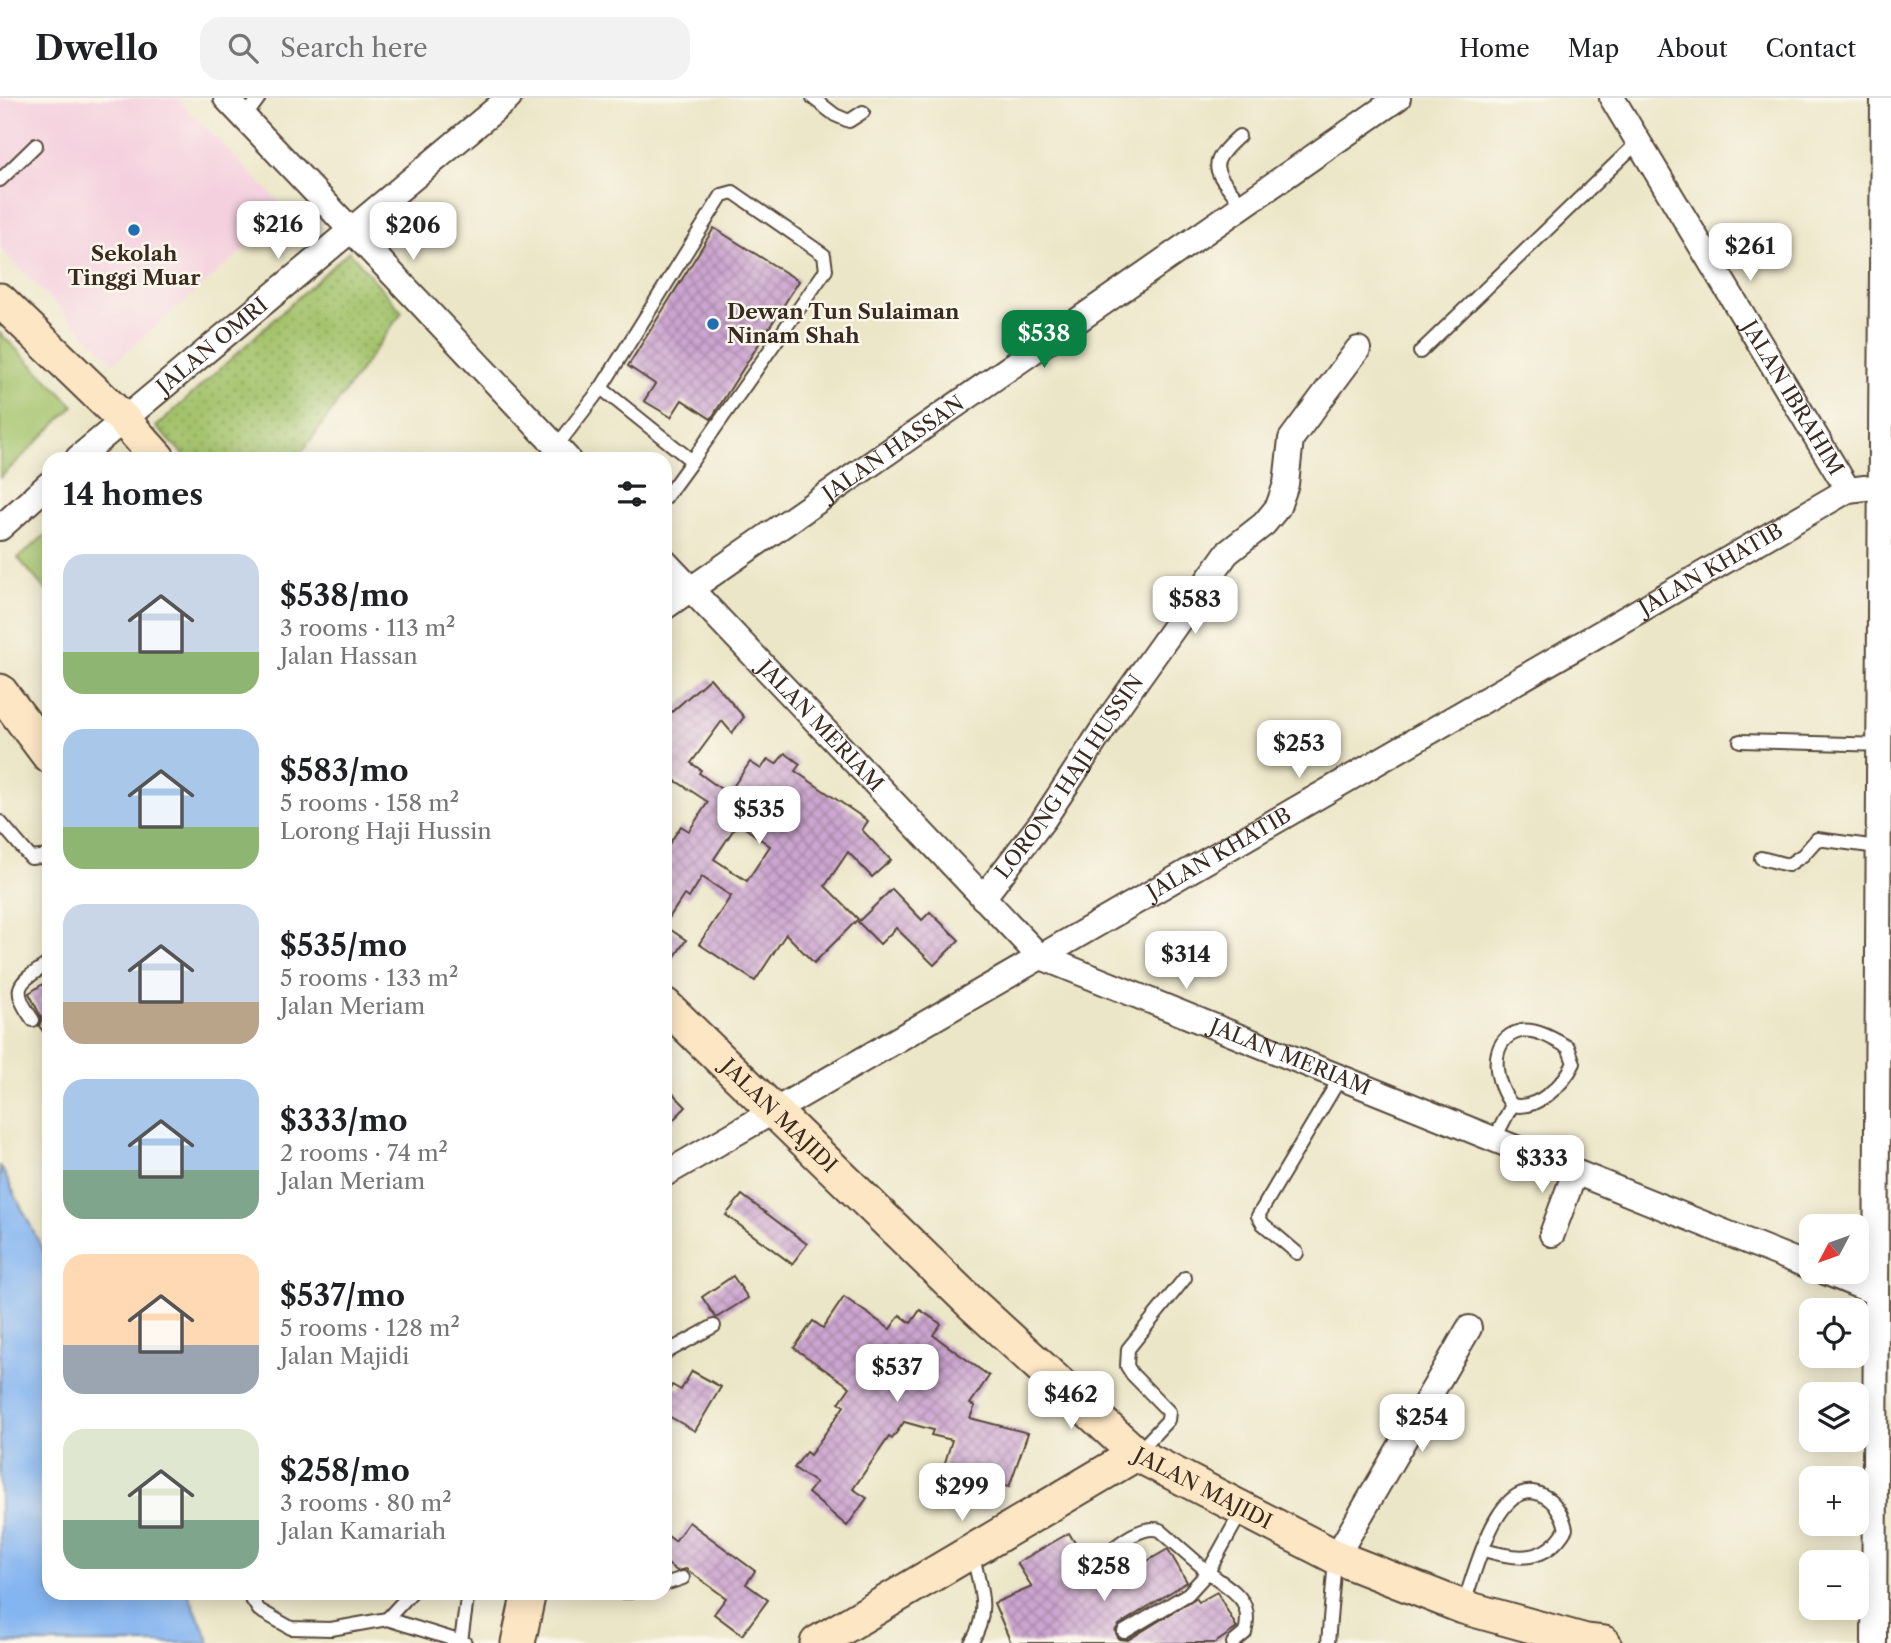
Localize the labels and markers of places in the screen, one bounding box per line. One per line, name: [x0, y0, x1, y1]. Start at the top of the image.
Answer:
pin: $216: [237, 202, 319, 261]
pin: $206: [372, 202, 454, 262]
marker: Sekolah Tinggi Muar: [126, 222, 142, 238]
pin: $261: [1709, 223, 1791, 283]
place label: Sekolah Tinggi Muar: [68, 241, 201, 290]
place label: Dewan Tun Sulaiman Ninam Shah: [727, 299, 960, 348]
pin: $538: [1003, 310, 1085, 370]
marker: Dewan Tun Sulaiman Ninam Shah: [705, 316, 721, 332]
pin: $583: [1154, 576, 1236, 636]
pin: $253: [1258, 720, 1340, 780]
pin: $535: [718, 786, 800, 846]
pin: $314: [1145, 932, 1227, 991]
pin: $333: [1501, 1136, 1583, 1195]
pin: $537: [856, 1344, 938, 1404]
pin: $462: [1030, 1372, 1112, 1431]
pin: $254: [1381, 1394, 1463, 1454]
pin: $299: [921, 1464, 1003, 1523]
pin: $258: [1063, 1544, 1145, 1603]

